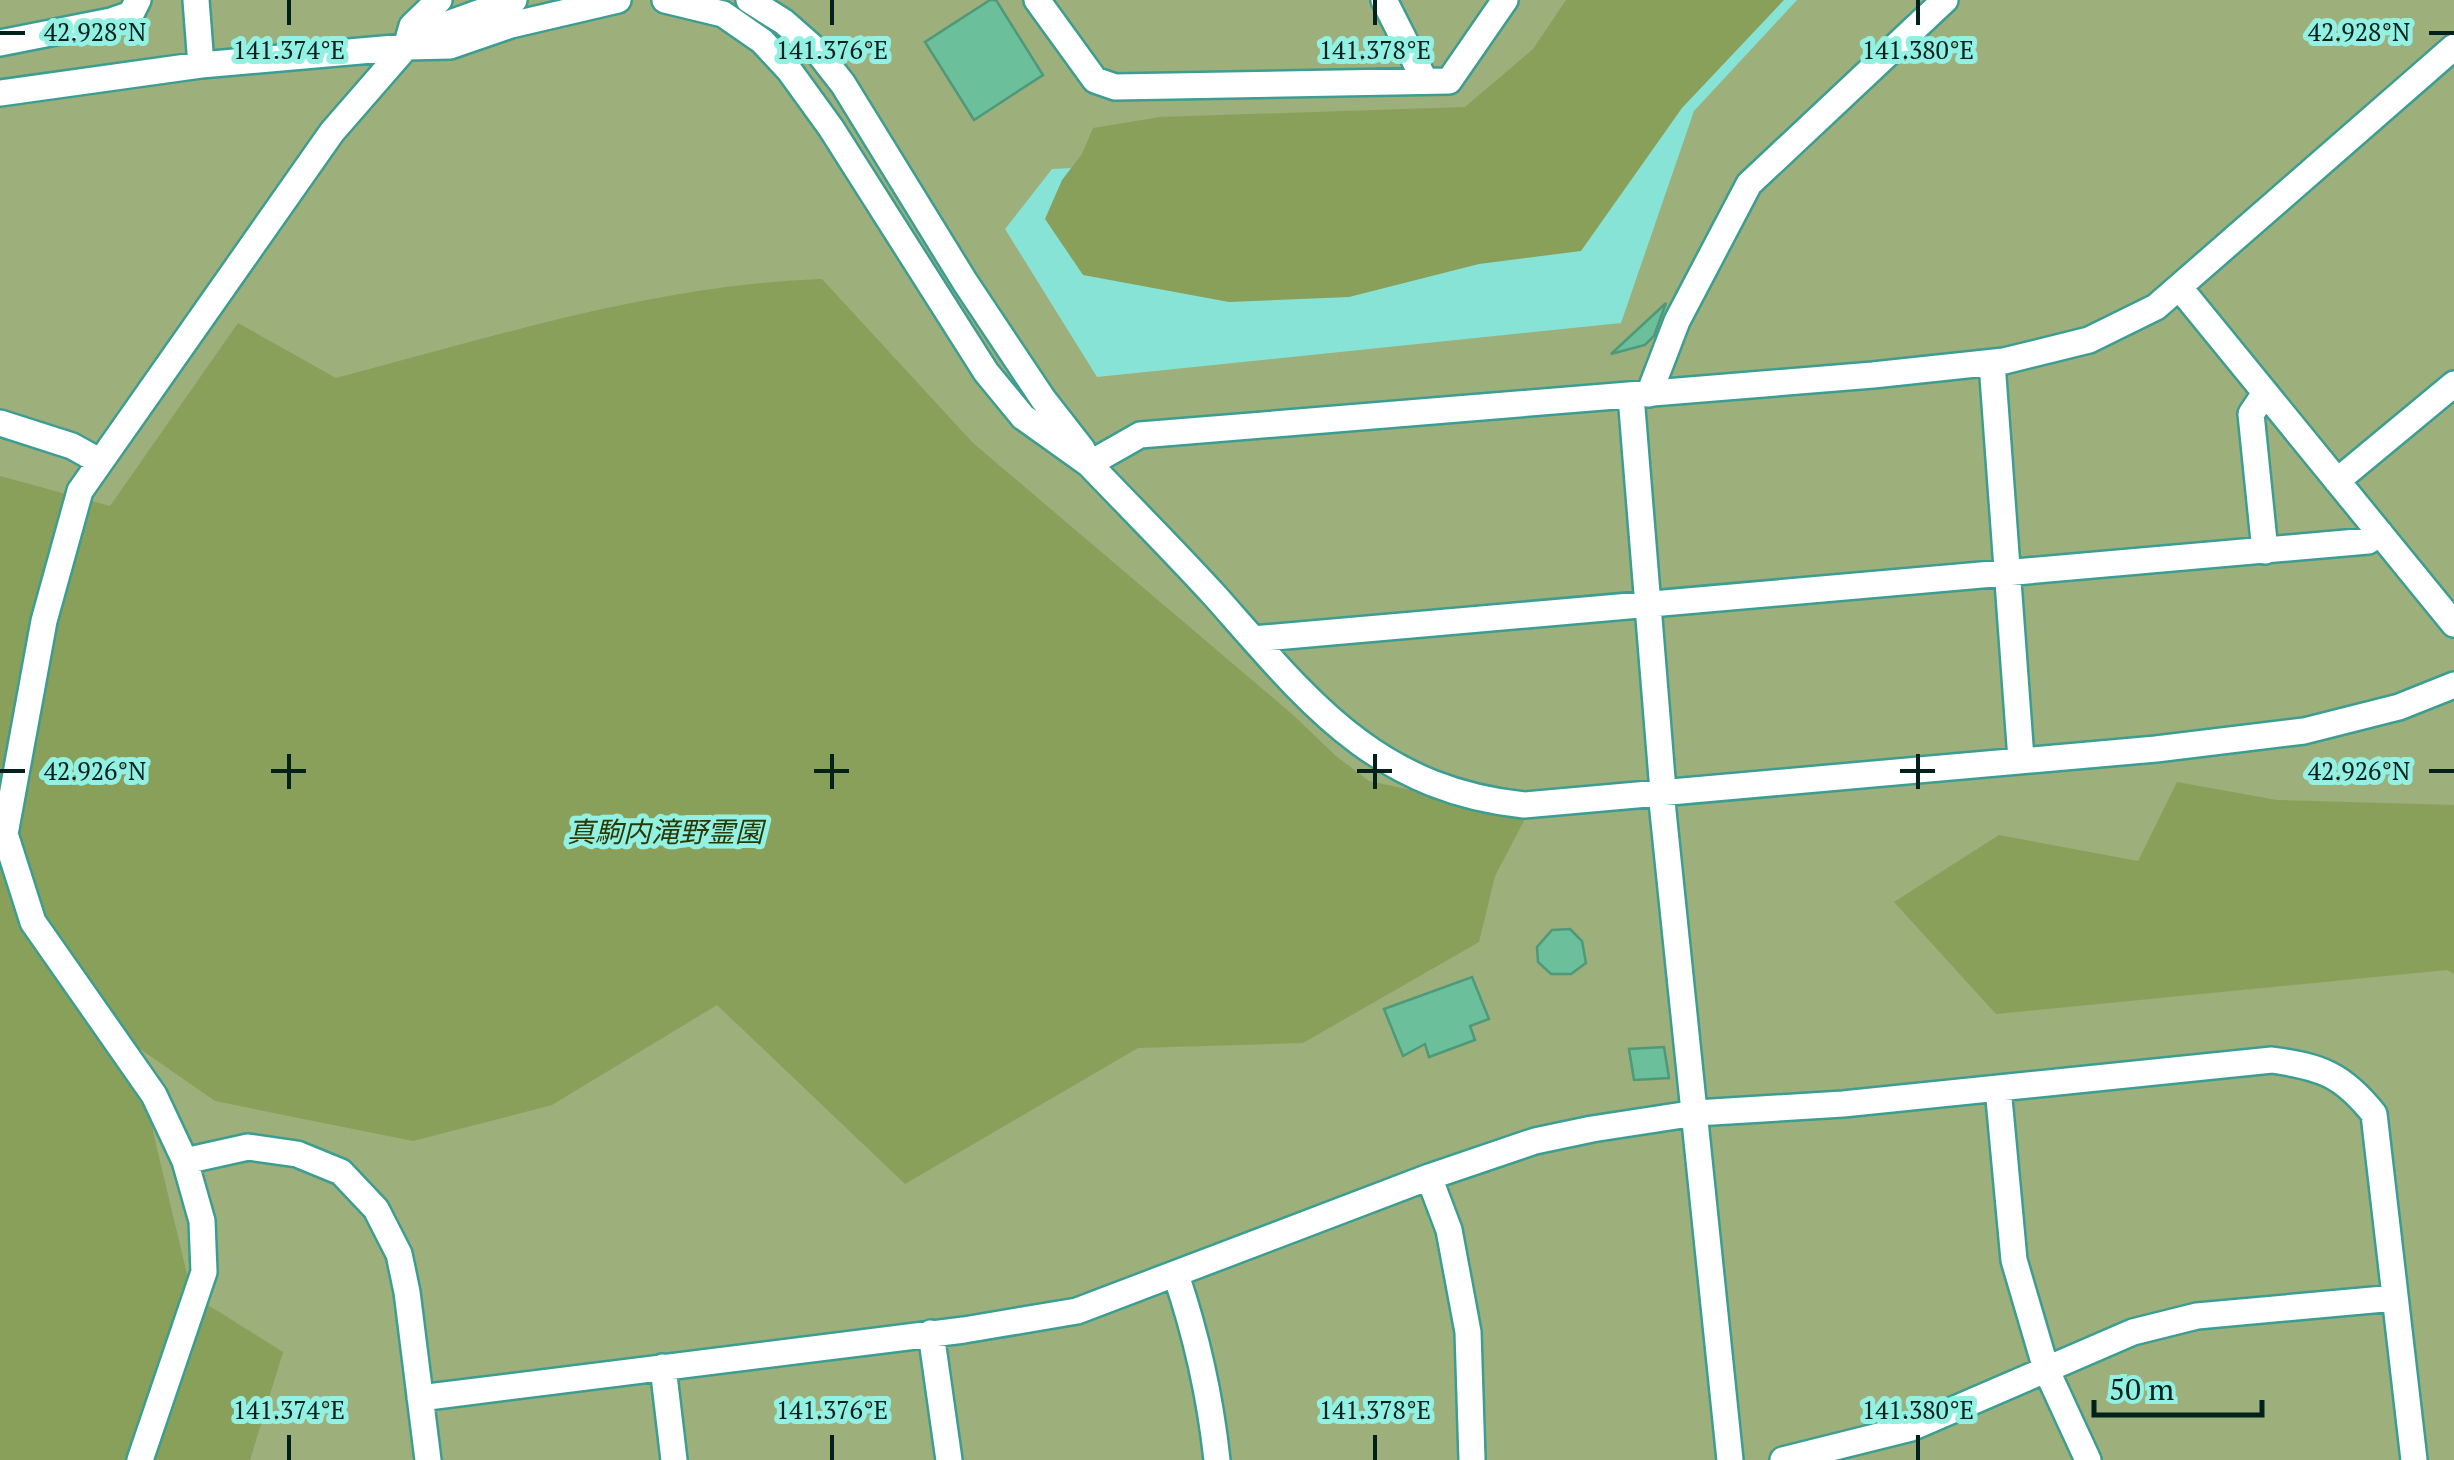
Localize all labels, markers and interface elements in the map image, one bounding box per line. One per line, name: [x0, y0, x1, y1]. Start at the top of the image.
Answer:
text: 42.928°N: [44, 15, 146, 48]
text: 42.928°N: [2308, 15, 2410, 48]
text: 141.374°E: [233, 33, 345, 66]
text: 141.376°E: [776, 33, 888, 66]
text: 141.378°E: [1319, 33, 1431, 66]
text: 141.380°E: [1862, 33, 1974, 66]
text: 42.926°N: [44, 754, 146, 787]
text: 42.926°N: [2308, 754, 2410, 787]
park label: 真駒内滝野霊園: [567, 813, 767, 850]
scale bar: [2094, 1355, 2262, 1417]
text: 50 m: [2109, 1369, 2174, 1409]
text: 141.374°E: [233, 1393, 345, 1426]
text: 141.376°E: [776, 1393, 888, 1426]
text: 141.378°E: [1319, 1393, 1431, 1426]
text: 141.380°E: [1862, 1393, 1974, 1426]

